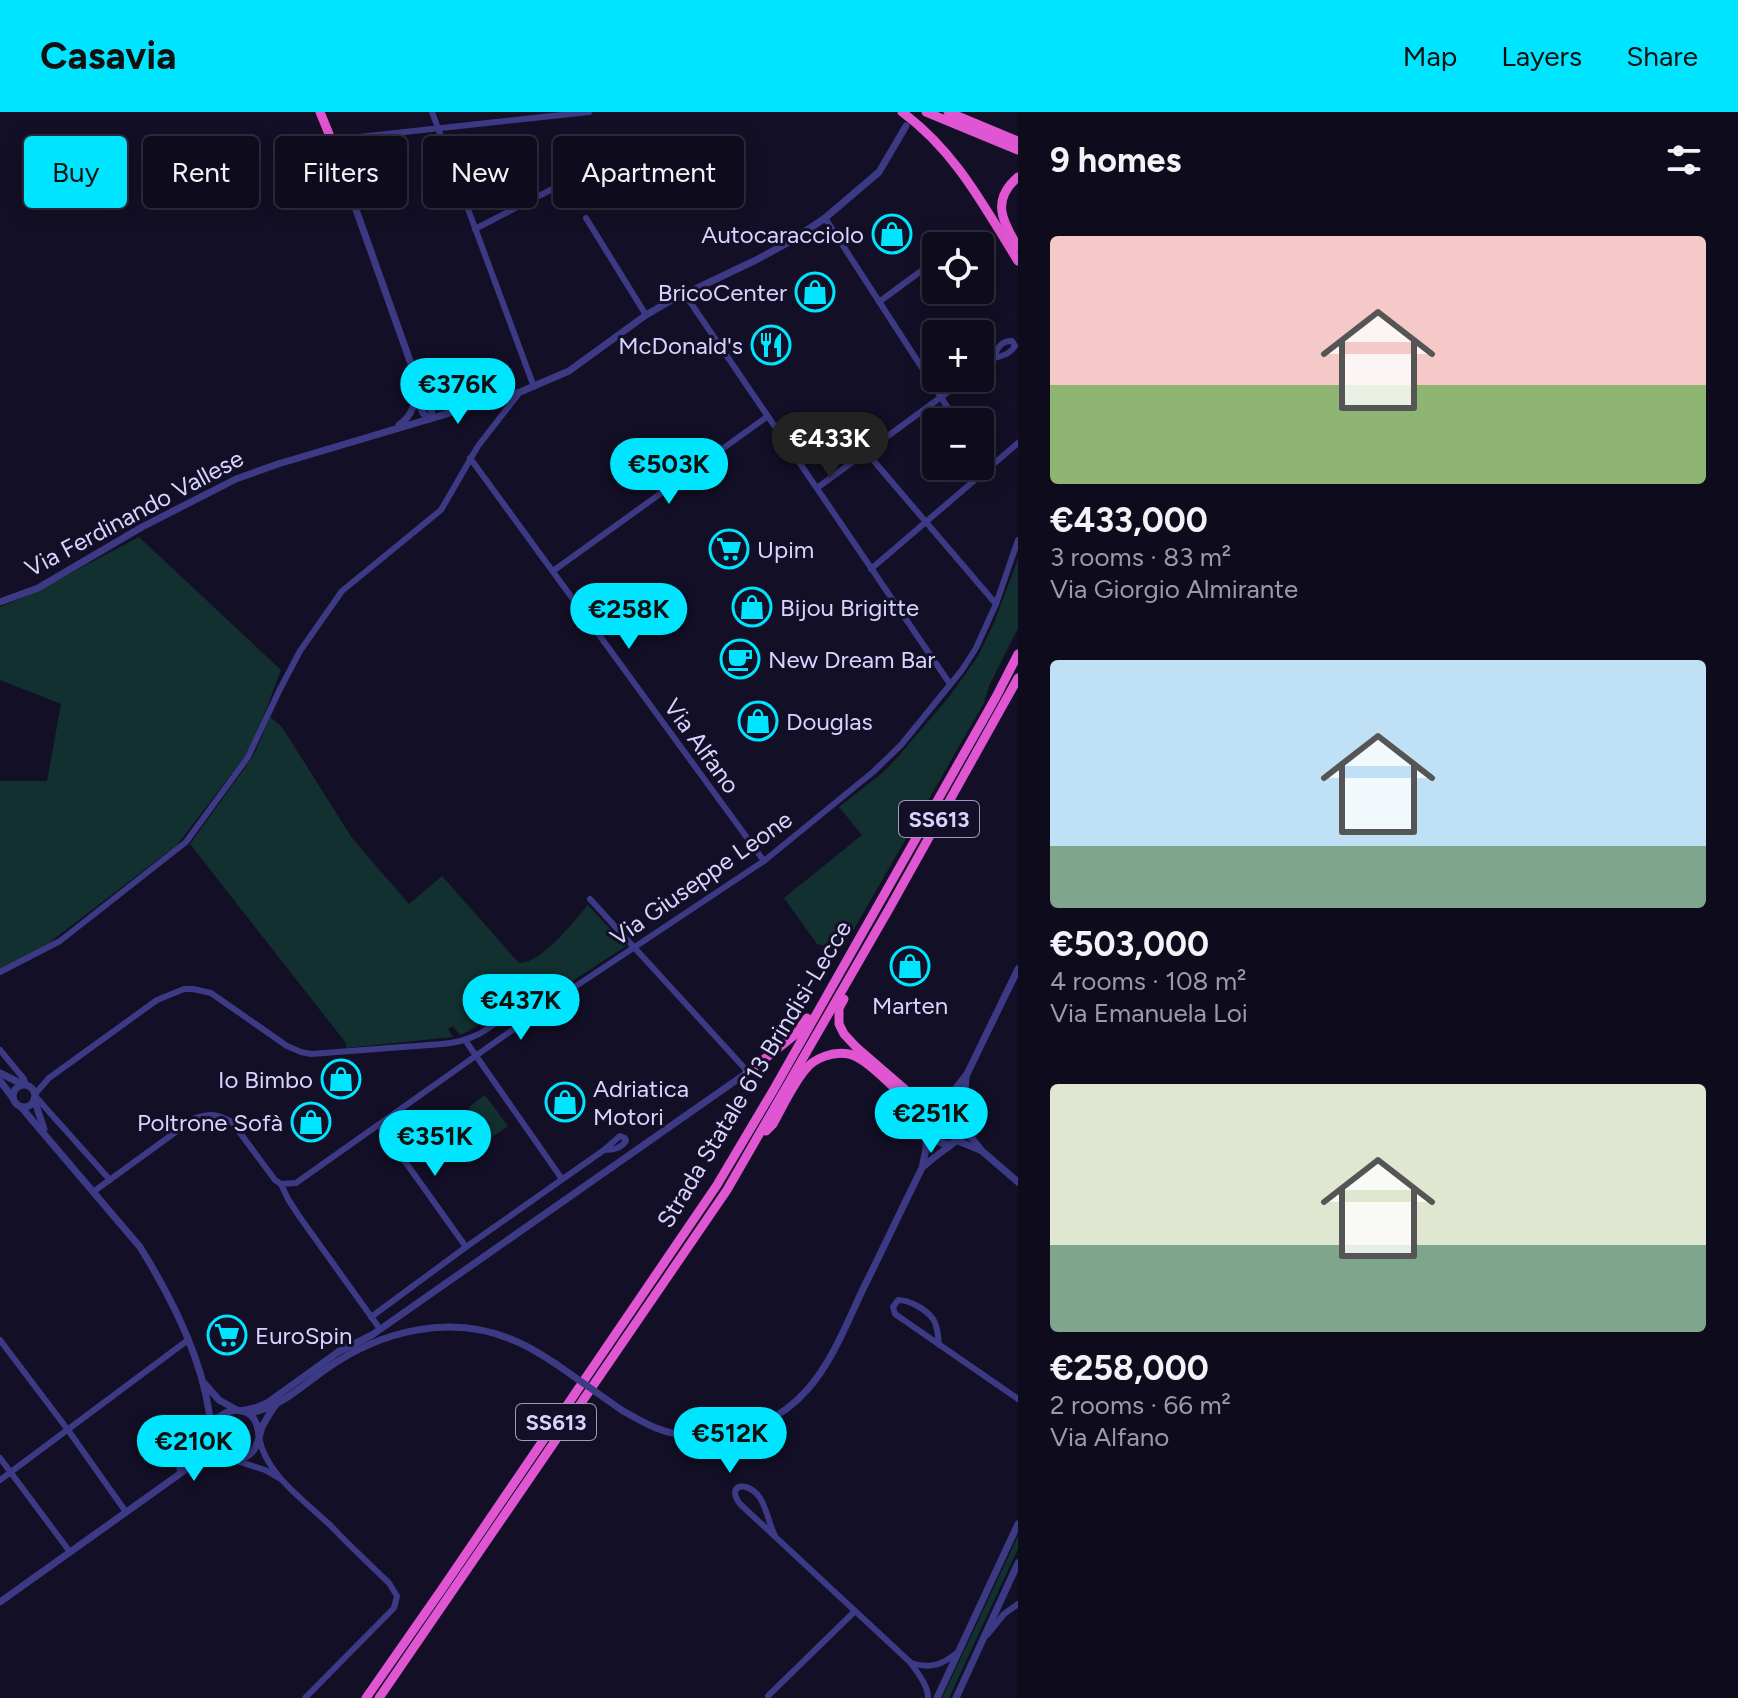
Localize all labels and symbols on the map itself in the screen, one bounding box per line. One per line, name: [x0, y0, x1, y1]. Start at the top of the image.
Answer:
shop icon: Autocaracciolo: [871, 213, 913, 255]
place label: Autocaracciolo: [701, 220, 864, 249]
shop icon: BricoCenter: [794, 271, 836, 313]
place label: BricoCenter: [658, 278, 787, 307]
restaurant icon: McDonald's: [750, 324, 792, 366]
place label: McDonald's: [618, 331, 743, 360]
pin: €376K: [402, 358, 514, 426]
pin: €433K: [774, 412, 886, 480]
pin: €503K: [613, 438, 725, 506]
street label: Via Ferdinando Vallese: [20, 443, 248, 583]
supermarket icon: Upim: [708, 528, 750, 570]
place label: Upim: [757, 535, 814, 564]
pin: €258K: [573, 583, 685, 651]
shop icon: Bijou Brigitte: [731, 586, 773, 628]
place label: Bijou Brigitte: [780, 593, 919, 622]
cafe icon: New Dream Bar: [719, 638, 761, 680]
place label: New Dream Bar: [768, 645, 935, 674]
street label: Via Alfano: [658, 693, 746, 799]
shop icon: Douglas: [737, 700, 779, 742]
place label: Douglas: [786, 707, 873, 736]
road number: SS613: [899, 801, 979, 837]
street label: Via Giuseppe Leone: [605, 804, 797, 952]
street label: Strada Statale 613 Brindisi-Lecce: [651, 915, 857, 1233]
shop icon: Marten: [889, 945, 931, 987]
pin: €437K: [465, 974, 577, 1042]
place label: Marten: [872, 991, 948, 1020]
shop icon: Io Bimbo: [320, 1058, 362, 1100]
place label: Io Bimbo: [218, 1065, 313, 1094]
place label: Adriatica Motori: [593, 1074, 689, 1131]
shop icon: Adriatica Motori: [544, 1081, 586, 1123]
pin: €251K: [875, 1087, 987, 1155]
shop icon: Poltrone Sofà: [290, 1101, 332, 1143]
place label: Poltrone Sofà: [137, 1108, 283, 1137]
pin: €351K: [379, 1110, 491, 1178]
supermarket icon: EuroSpin: [206, 1314, 248, 1356]
place label: EuroSpin: [255, 1321, 353, 1350]
road number: SS613: [516, 1404, 596, 1440]
pin: €512K: [674, 1407, 786, 1475]
pin: €210K: [138, 1415, 250, 1483]

